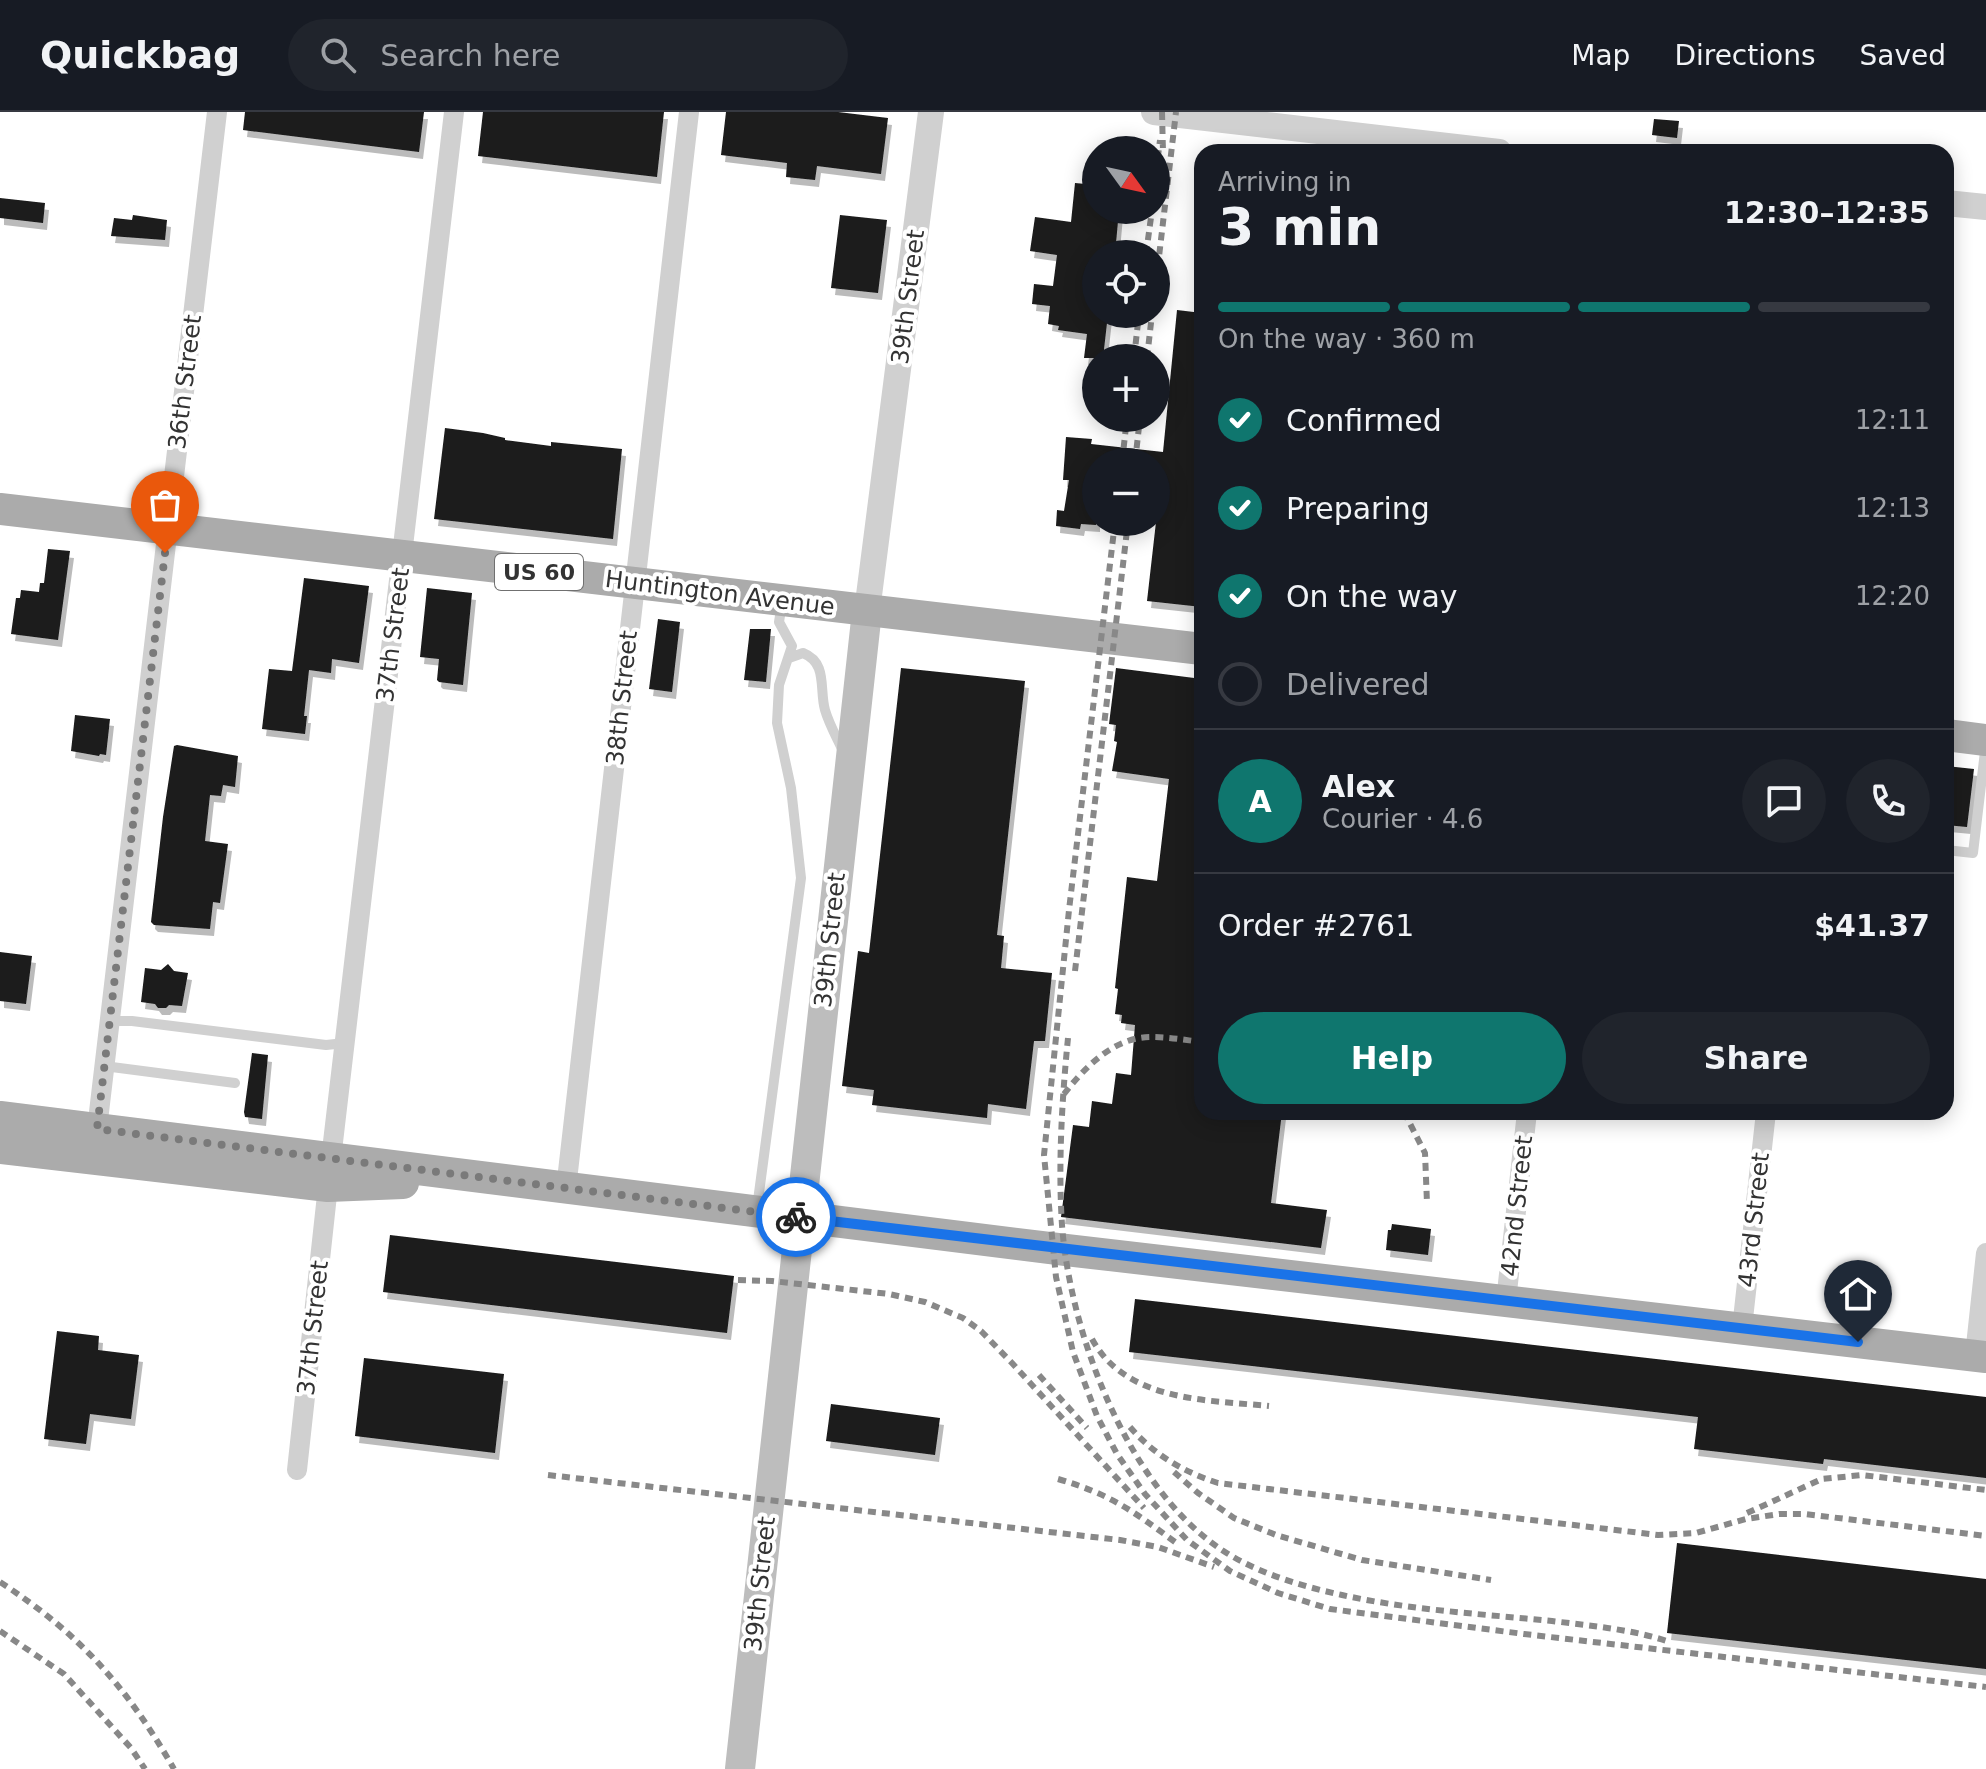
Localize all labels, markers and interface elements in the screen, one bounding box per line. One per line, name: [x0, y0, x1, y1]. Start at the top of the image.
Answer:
search box: [288, 19, 848, 91]
text: Quickbag: [40, 33, 240, 77]
icon: search: [316, 33, 360, 77]
text: Search here: [380, 38, 560, 73]
text: Map: [1571, 39, 1630, 72]
text: Directions: [1674, 39, 1815, 72]
text: Saved: [1859, 39, 1946, 72]
north arrow: [1082, 136, 1170, 224]
map controls: [1082, 136, 1170, 536]
text: Arriving in: [1218, 167, 1352, 197]
text: 12:30–12:35: [1724, 195, 1930, 230]
text: 3 min: [1218, 197, 1381, 257]
street label: 39th Street: [886, 228, 930, 366]
button: locate: [1082, 240, 1170, 328]
street label: 36th Street: [163, 313, 207, 451]
text: On the way · 360 m: [1218, 324, 1475, 354]
button: +: [1082, 344, 1170, 432]
icon: check: [1218, 398, 1262, 442]
text: Confirmed: [1286, 403, 1442, 438]
text: 12:11: [1855, 405, 1930, 435]
button: −: [1082, 448, 1170, 536]
pin: [131, 471, 199, 553]
icon: bag: [143, 483, 187, 527]
icon: check: [1218, 486, 1262, 530]
text: Preparing: [1286, 491, 1430, 526]
text: 12:13: [1855, 493, 1930, 523]
road number: US 60: [495, 554, 583, 590]
street label: Huntington Avenue: [604, 565, 836, 621]
street label: 37th Street: [371, 566, 415, 704]
icon: check: [1218, 574, 1262, 618]
text: On the way: [1286, 579, 1458, 614]
text: 12:20: [1855, 581, 1930, 611]
street label: 38th Street: [601, 629, 643, 767]
text: Delivered: [1286, 667, 1430, 702]
button: chat: [1742, 759, 1826, 843]
button: phone: [1846, 759, 1930, 843]
text: Alex: [1322, 769, 1395, 804]
text: A: [1248, 784, 1272, 819]
text: Courier · 4.6: [1322, 804, 1483, 834]
street label: 39th Street: [809, 871, 851, 1009]
text: Order #2761: [1218, 908, 1414, 943]
text: $41.37: [1814, 908, 1930, 943]
button: Help: [1218, 1012, 1566, 1104]
button: Share: [1582, 1012, 1930, 1104]
street label: 42nd Street: [1496, 1134, 1538, 1278]
street label: 43rd Street: [1733, 1151, 1775, 1289]
courier: [756, 1177, 836, 1257]
icon: bike: [774, 1195, 818, 1239]
street label: 37th Street: [292, 1259, 334, 1397]
pin: [1824, 1260, 1892, 1342]
icon: home: [1836, 1272, 1880, 1316]
street label: 39th Street: [739, 1515, 781, 1653]

